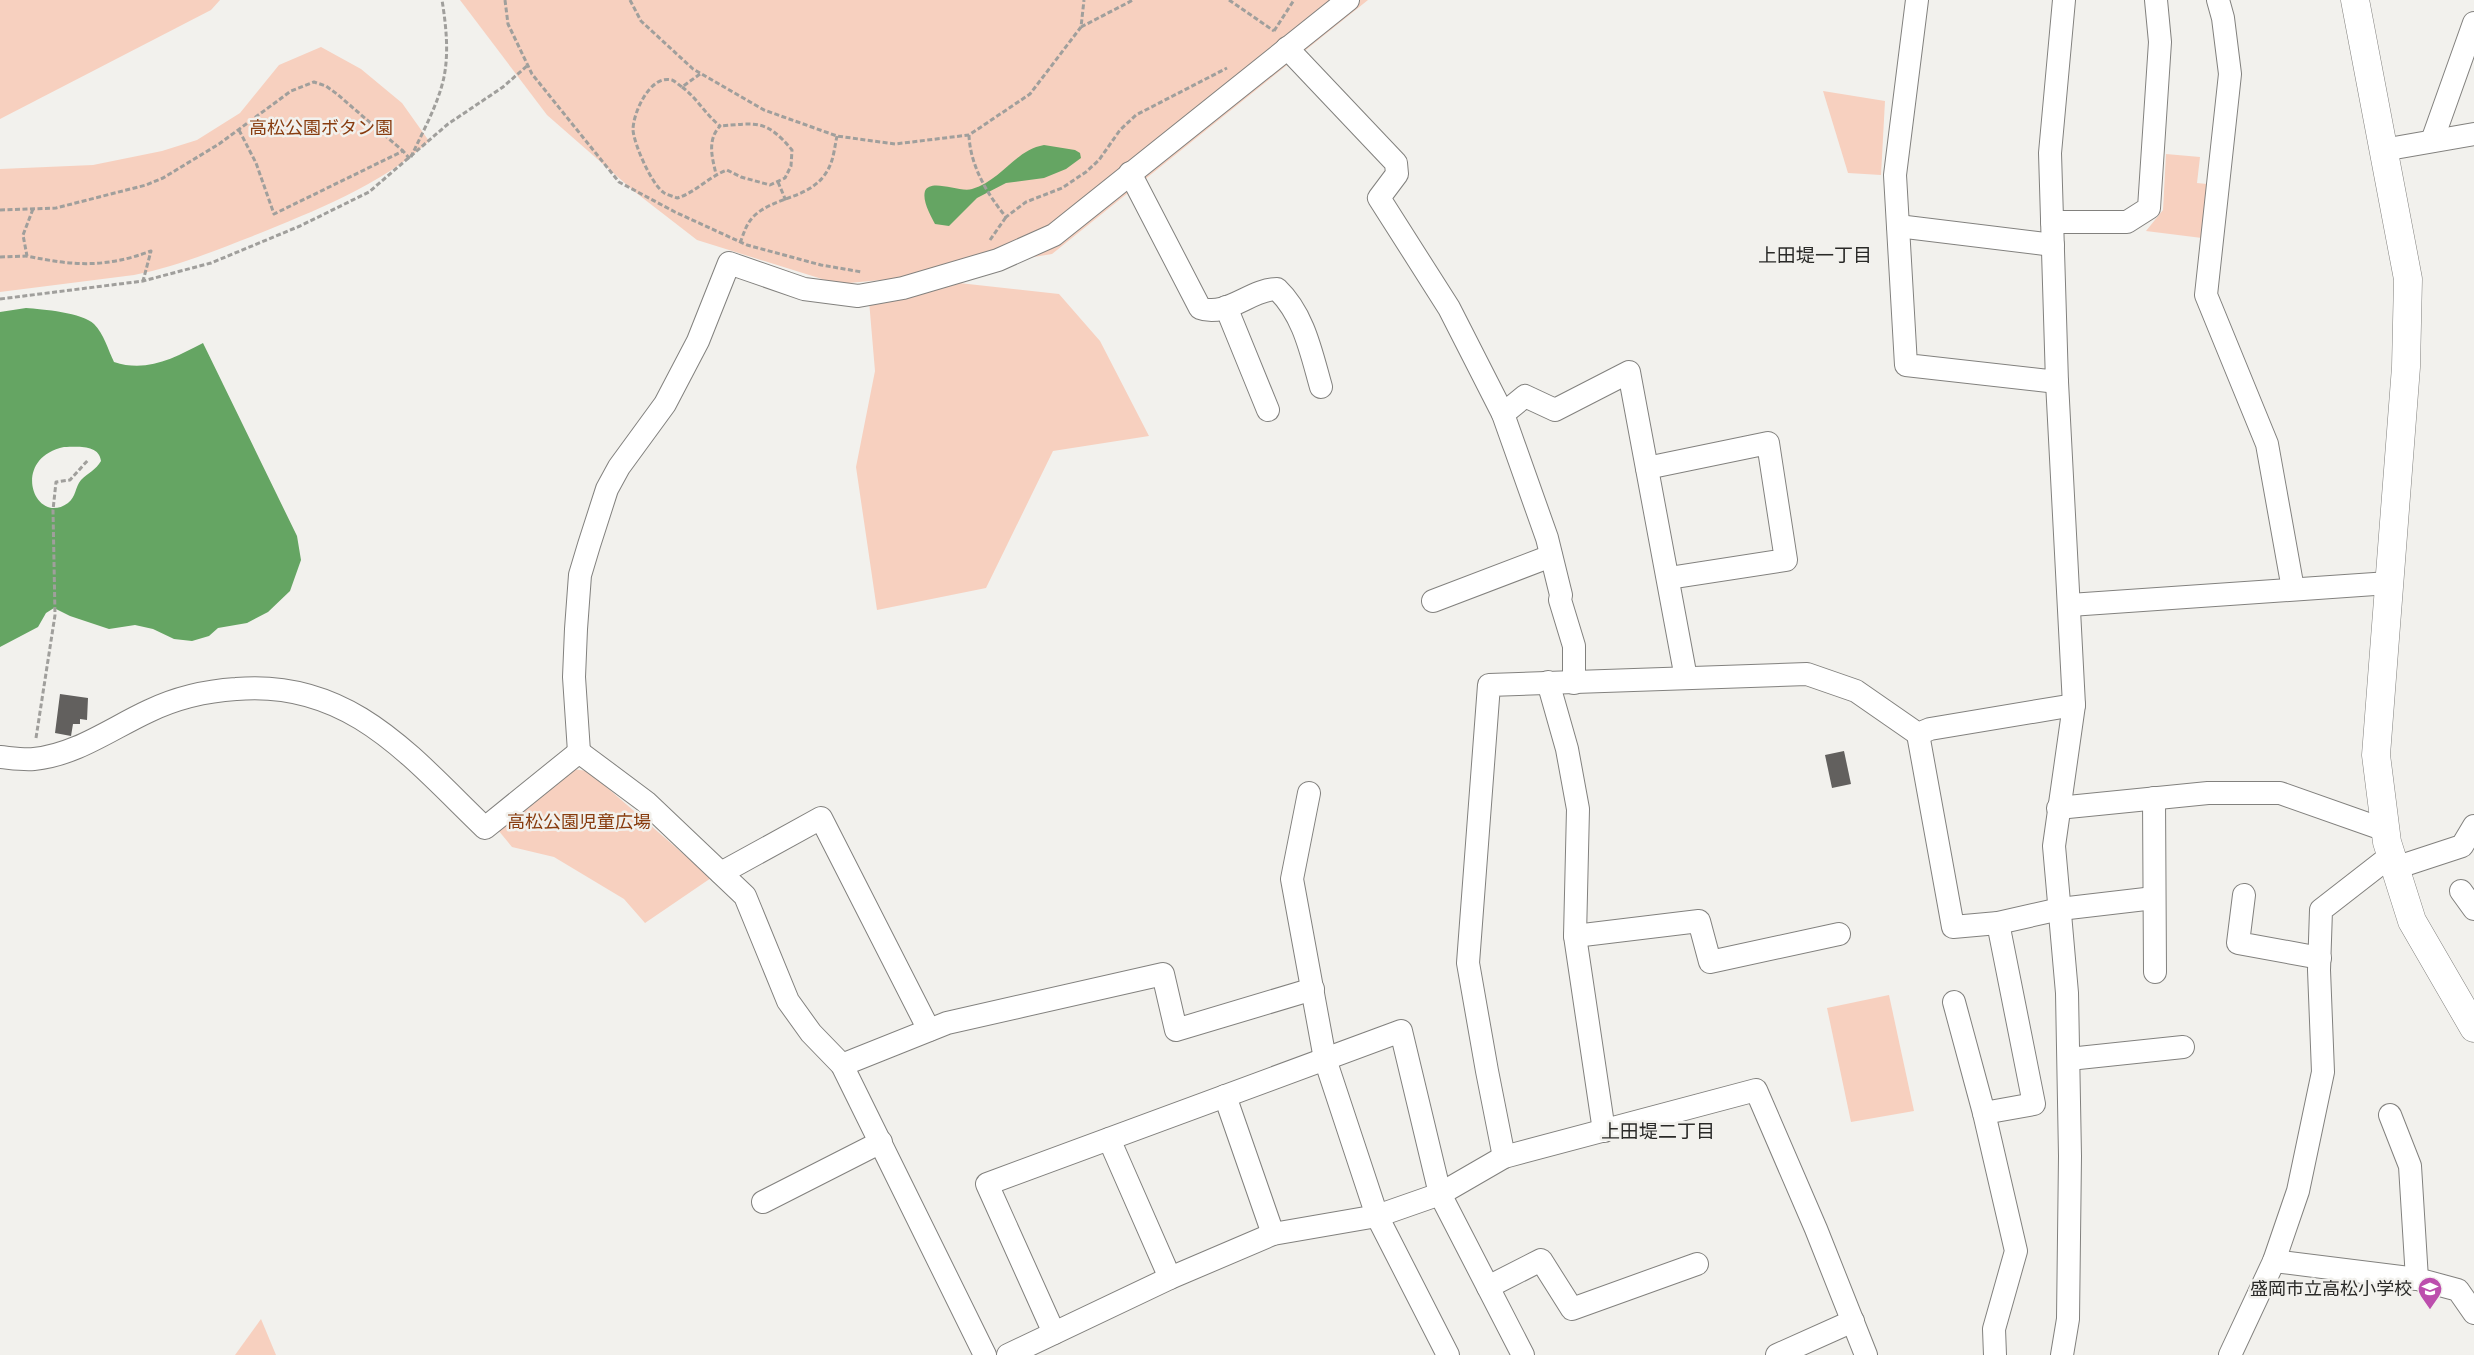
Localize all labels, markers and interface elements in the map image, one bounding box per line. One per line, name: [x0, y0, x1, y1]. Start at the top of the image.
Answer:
park label: 高松公園ボタン園: [249, 118, 393, 141]
district label: 上田堤一丁目: [1758, 245, 1872, 269]
park label: 高松公園児童広場: [507, 812, 651, 835]
district label: 上田堤二丁目: [1601, 1121, 1715, 1145]
school or university icon: 盛岡市立高松小学校: [2417, 1276, 2443, 1310]
place label: 盛岡市立高松小学校: [2250, 1279, 2412, 1302]

